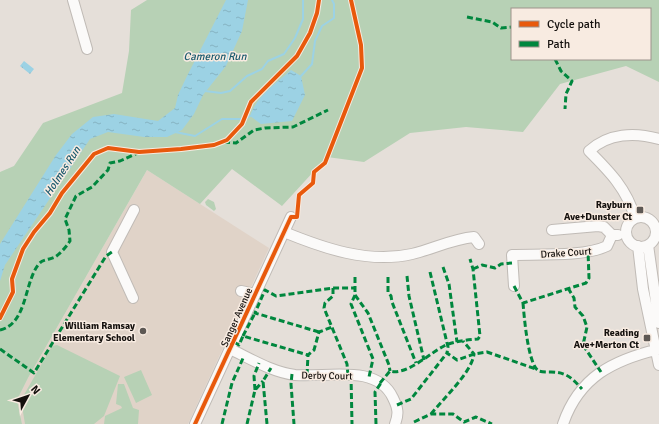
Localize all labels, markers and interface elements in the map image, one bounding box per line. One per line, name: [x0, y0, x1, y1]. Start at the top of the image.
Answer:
legend: [511, 8, 651, 60]
text: Cycle path: [547, 17, 600, 32]
text: Path: [547, 37, 570, 52]
water label: Cameron Run: [184, 50, 247, 63]
water label: Holmes Run: [42, 143, 84, 198]
place label: Rayburn Ave+Dunster Ct: [564, 199, 633, 223]
marker: Rayburn Ave+Dunster Ct: [635, 205, 645, 215]
street label: Drake Court: [540, 245, 593, 261]
street label: Sanger Avenue: [219, 286, 255, 349]
place label: William Ramsay Elementary School: [53, 320, 135, 344]
marker: William Ramsay Elementary School: [138, 326, 148, 336]
place label: Reading Ave+Merton Ct: [574, 327, 640, 351]
marker: Reading Ave+Merton Ct: [642, 333, 652, 343]
street label: Derby Court: [301, 370, 353, 382]
north arrow: [8, 376, 48, 416]
text: N: [28, 383, 43, 397]

